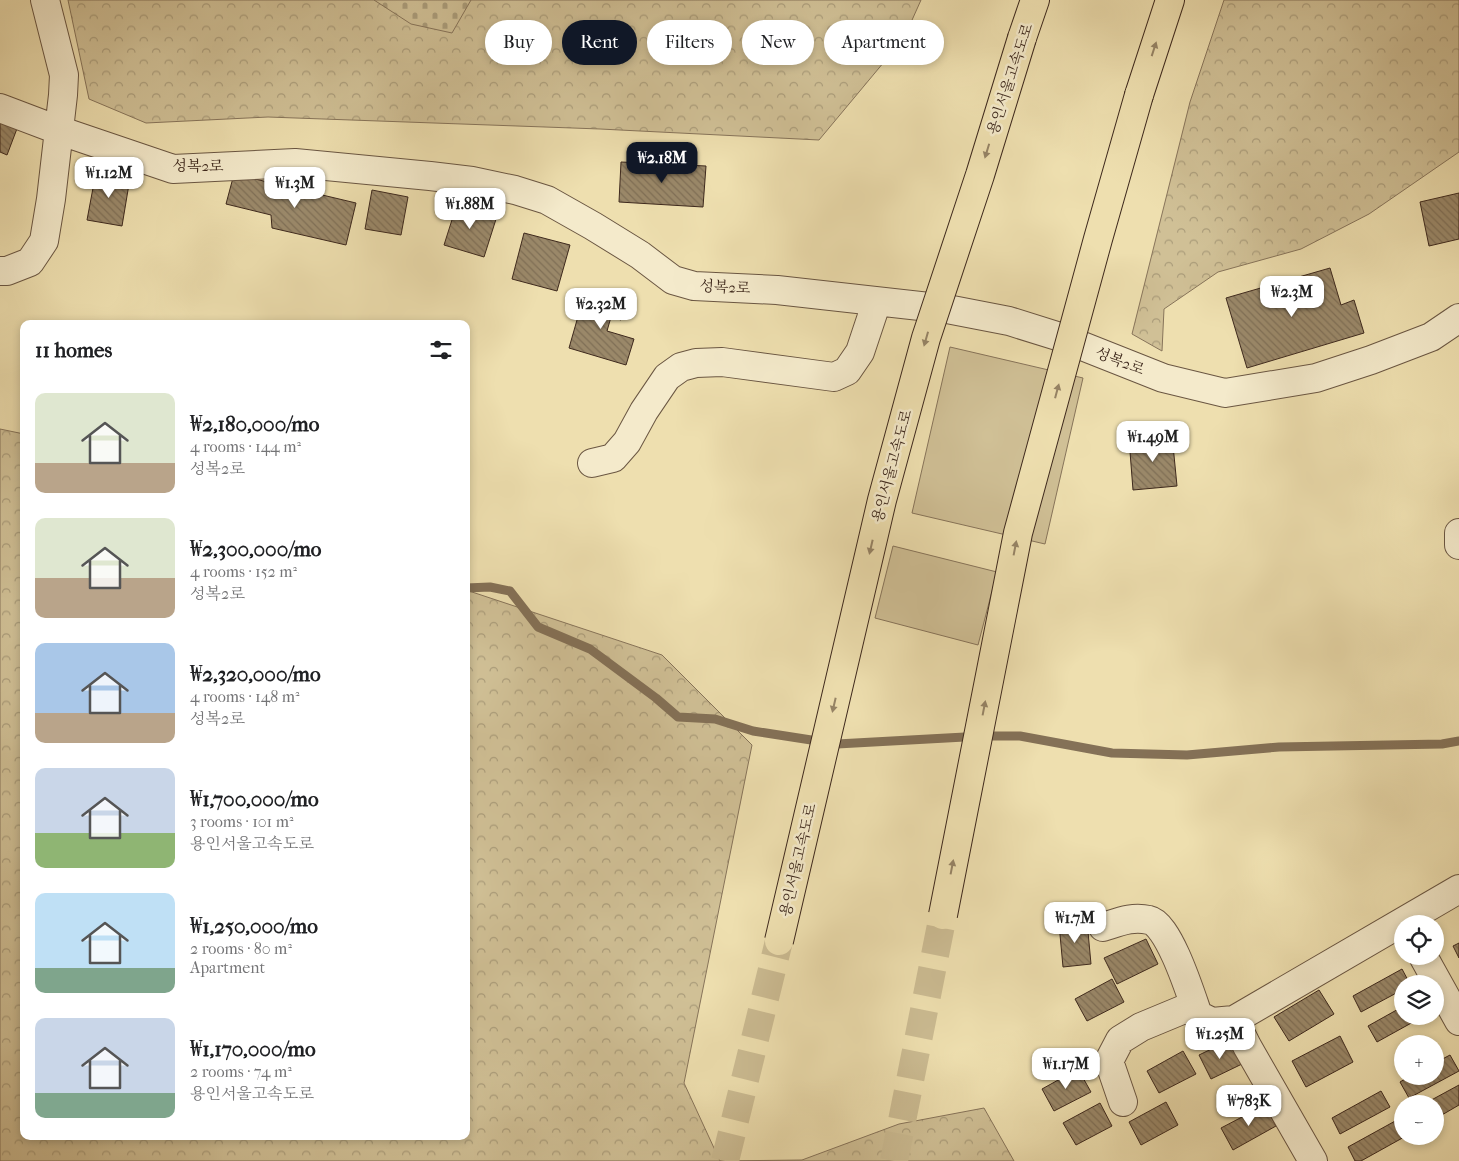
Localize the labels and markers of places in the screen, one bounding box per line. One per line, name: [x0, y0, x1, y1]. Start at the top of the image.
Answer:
pin: ₩2.18M: [621, 142, 703, 184]
pin: ₩1.12M: [68, 156, 150, 199]
pin: ₩1.3M: [260, 166, 330, 209]
pin: ₩1.88M: [429, 188, 511, 230]
pin: ₩2.3M: [1257, 276, 1327, 318]
pin: ₩2.32M: [560, 288, 642, 330]
pin: ₩1.49M: [1112, 420, 1194, 463]
pin: ₩1.7M: [1040, 902, 1110, 944]
pin: ₩1.25M: [1179, 1018, 1261, 1060]
pin: ₩1.17M: [1025, 1048, 1107, 1090]
pin: ₩783K: [1214, 1084, 1284, 1127]

